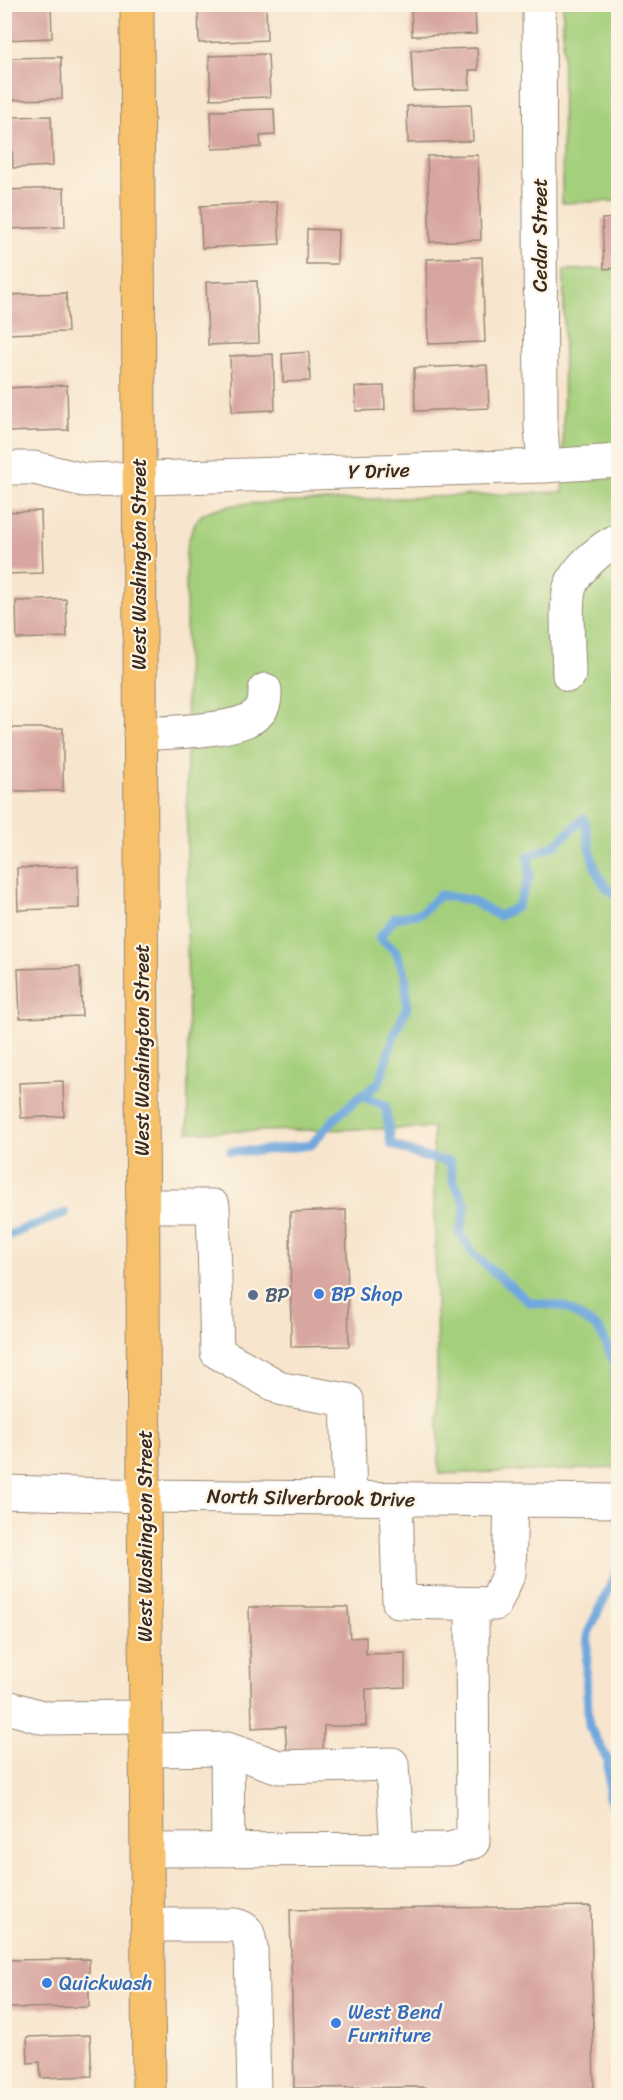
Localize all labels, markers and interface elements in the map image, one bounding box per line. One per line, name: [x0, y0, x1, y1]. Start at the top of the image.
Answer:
street label: Cedar Street: [523, 178, 558, 292]
street label: Y Drive: [348, 452, 410, 490]
street label: West Washington Street: [122, 458, 157, 670]
street label: West Washington Street: [125, 944, 160, 1156]
place label: BP Shop: [331, 1277, 403, 1312]
place label: BP: [265, 1278, 290, 1313]
marker: BP Shop: [312, 1287, 326, 1301]
marker: BP: [246, 1288, 260, 1302]
street label: West Washington Street: [128, 1430, 163, 1642]
street label: North Silverbrook Drive: [207, 1479, 415, 1517]
place label: Quickwash: [59, 1966, 152, 2001]
marker: Quickwash: [40, 1976, 54, 1990]
place label: West Bend Furniture: [348, 1995, 443, 2053]
marker: West Bend Furniture: [329, 2016, 343, 2030]

